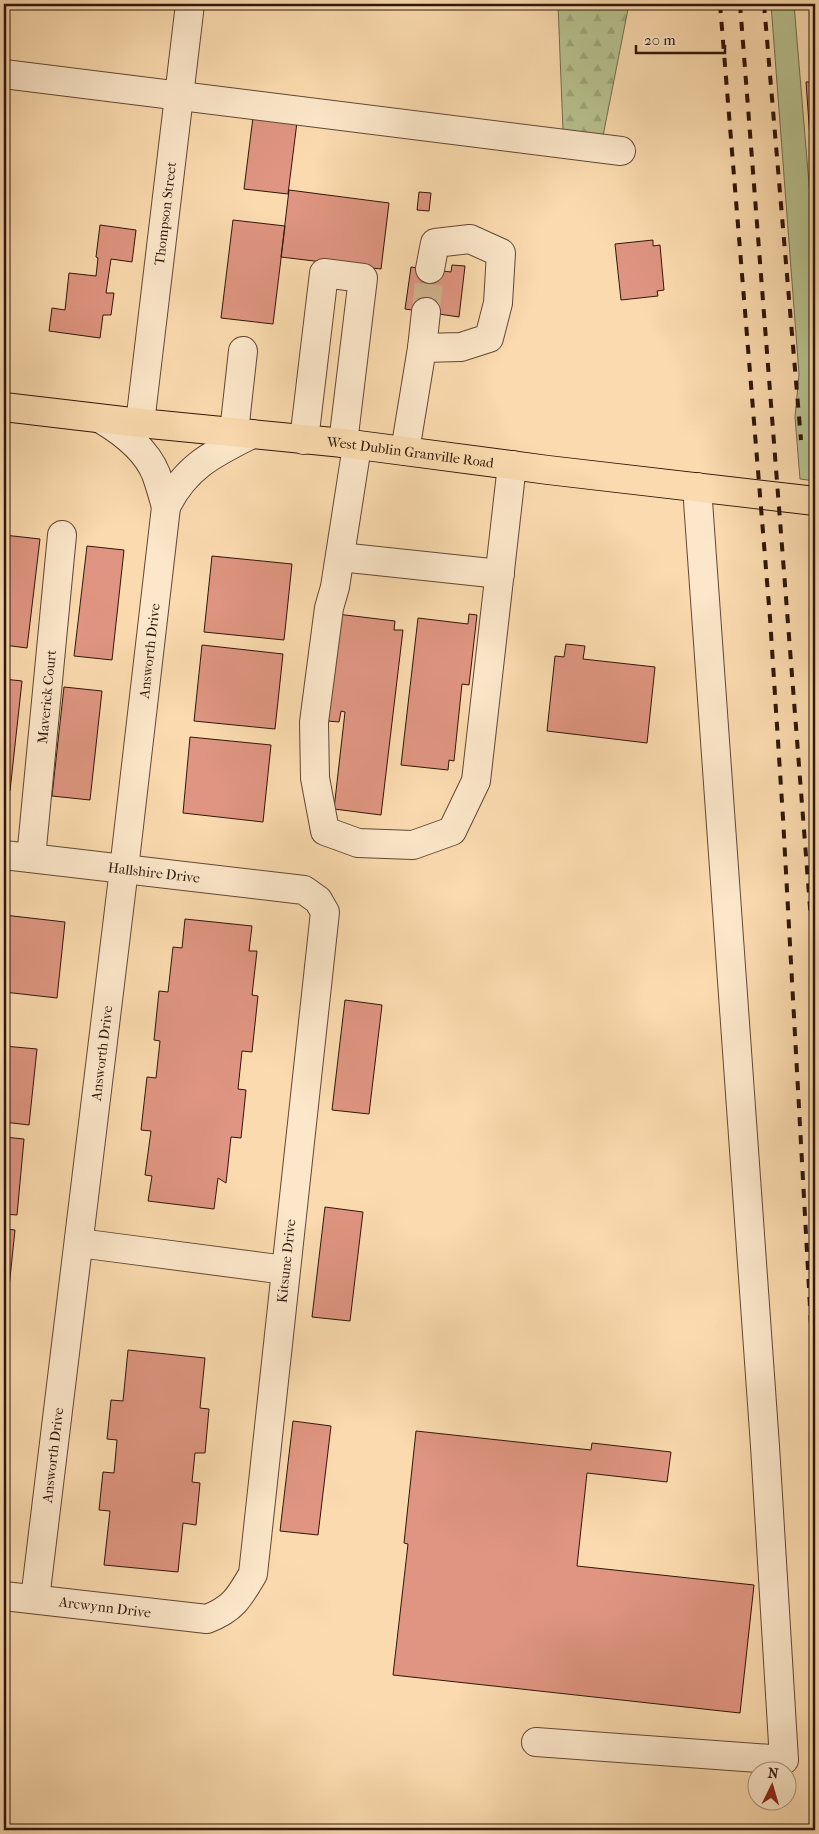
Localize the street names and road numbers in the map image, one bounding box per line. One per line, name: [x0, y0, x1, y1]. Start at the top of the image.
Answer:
street label: Thompson Street: [151, 161, 180, 266]
street label: West Dublin Granville Road: [325, 433, 495, 472]
street label: Answorth Drive: [136, 602, 164, 700]
street label: Maverick Court: [34, 649, 60, 745]
street label: Hallshire Drive: [107, 859, 201, 887]
street label: Answorth Drive: [88, 1005, 116, 1103]
street label: Kitsune Drive: [274, 1218, 299, 1304]
street label: Answorth Drive: [39, 1407, 67, 1505]
street label: Arcwynn Drive: [57, 1593, 152, 1622]

